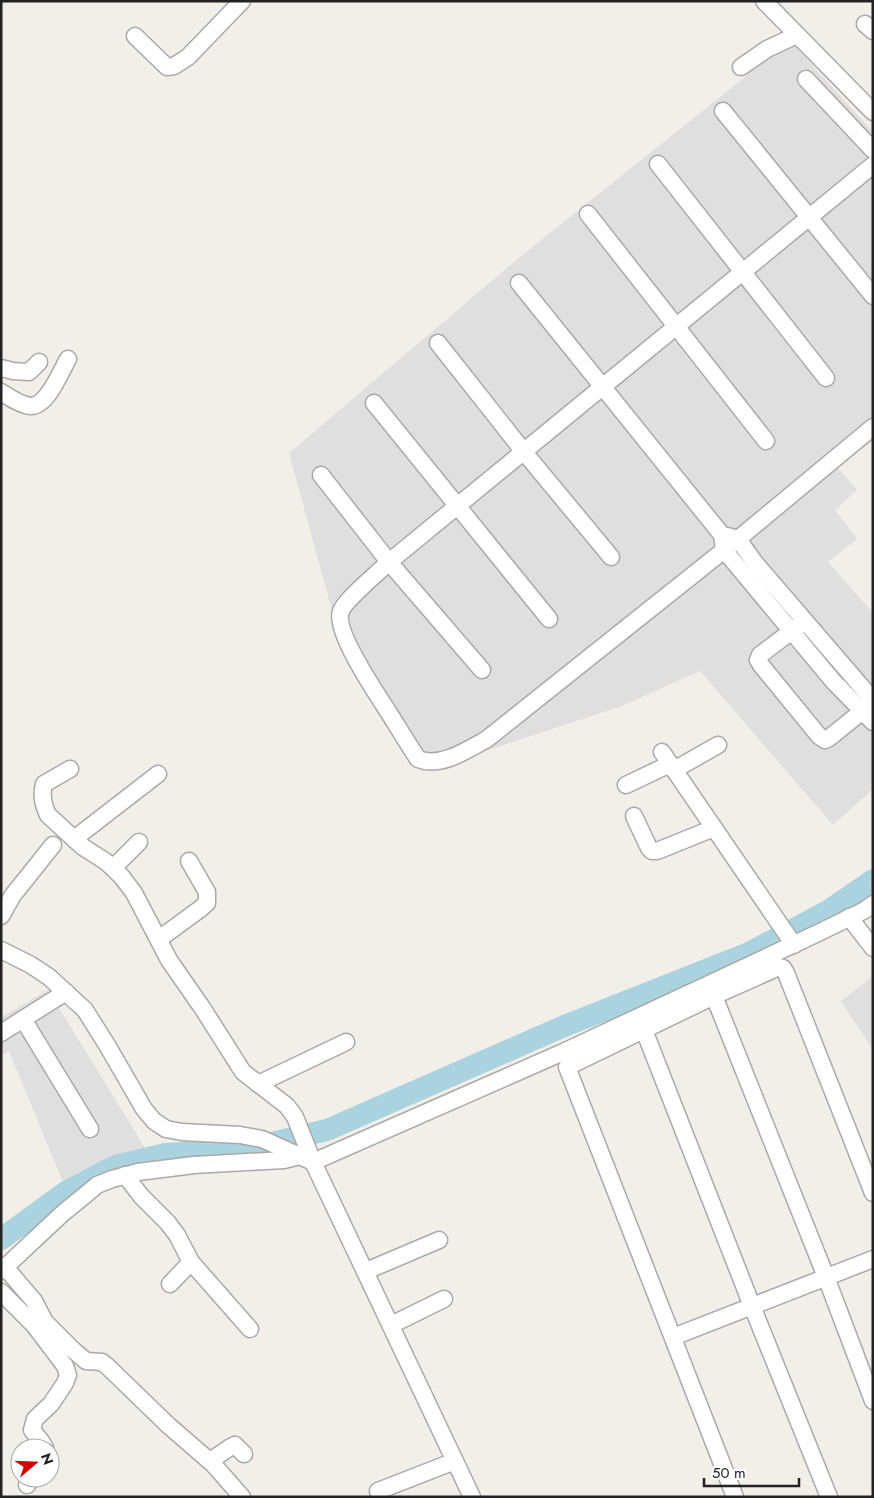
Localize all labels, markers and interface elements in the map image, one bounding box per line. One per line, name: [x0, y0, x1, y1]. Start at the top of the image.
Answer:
north arrow: [10, 1438, 60, 1488]
text: N: [36, 1450, 59, 1467]
scale bar: [704, 1456, 799, 1488]
text: 50 m: [712, 1462, 746, 1484]

